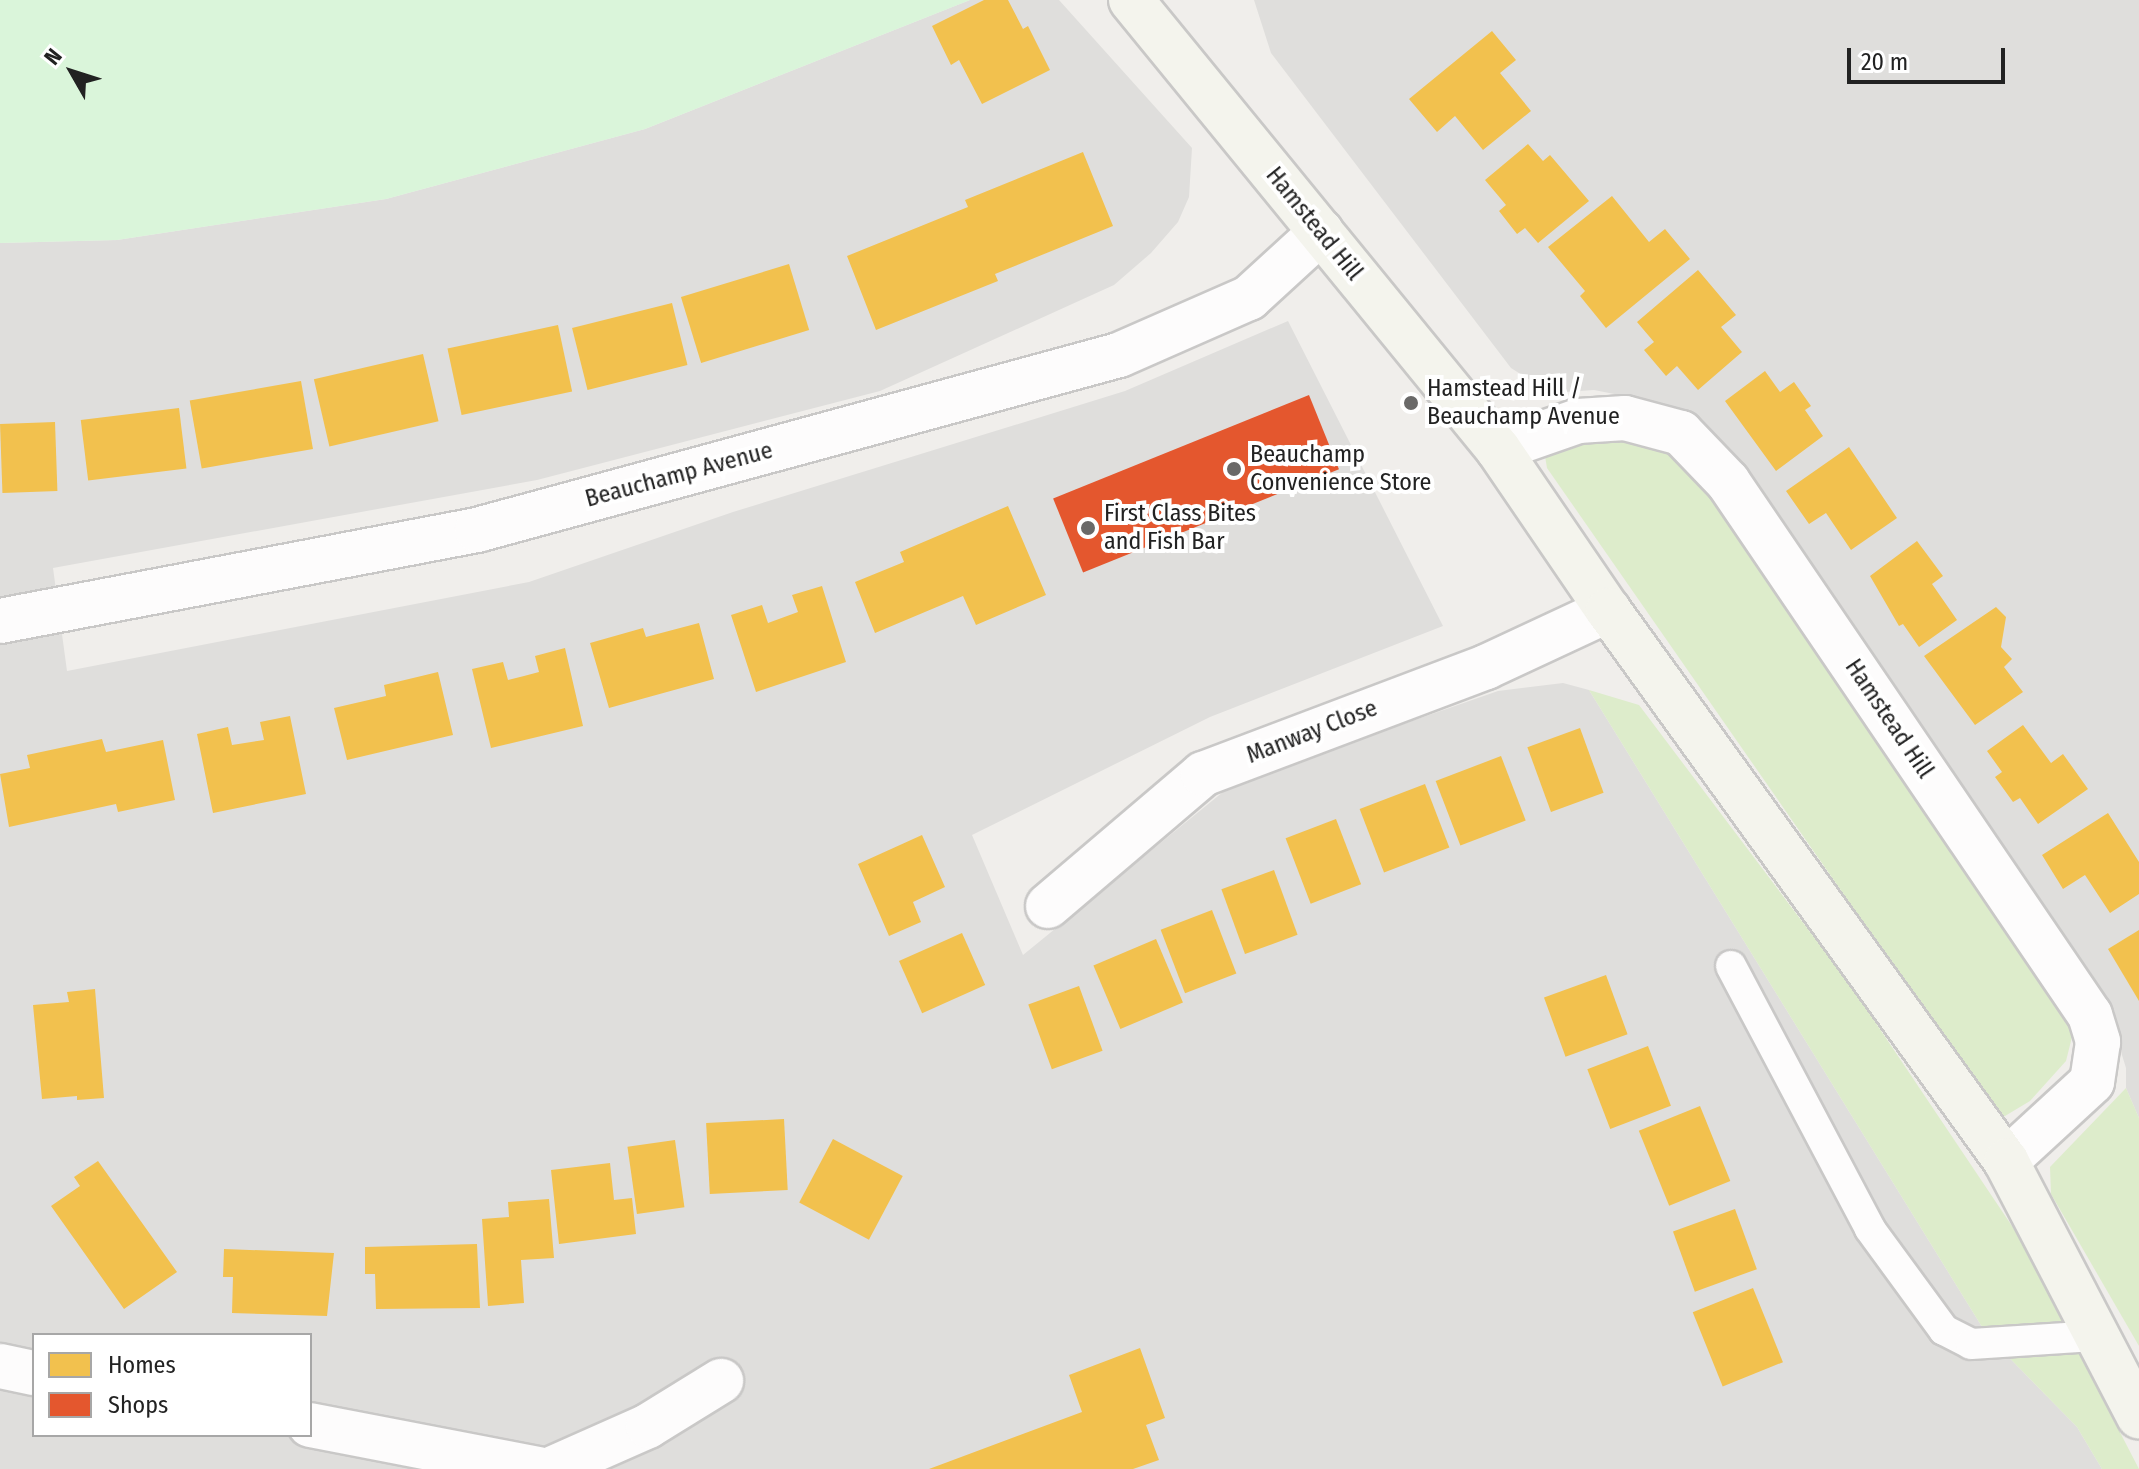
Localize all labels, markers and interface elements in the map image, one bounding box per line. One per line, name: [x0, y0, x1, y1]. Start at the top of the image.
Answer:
north arrow: [32, 32, 112, 112]
scale bar: [1851, 32, 2009, 82]
text: N: [38, 43, 68, 70]
text: 20 m: [1861, 48, 1908, 76]
street label: Hamstead Hill: [1259, 161, 1369, 287]
place label: Hamstead Hill / Beauchamp Avenue: [1427, 375, 1620, 431]
marker: Hamstead Hill / Beauchamp Avenue: [1402, 394, 1420, 412]
street label: Beauchamp Avenue: [582, 436, 776, 514]
place label: Beauchamp Convenience Store: [1250, 441, 1431, 497]
marker: Beauchamp Convenience Store: [1225, 460, 1243, 478]
place label: First Class Bites and Fish Bar: [1104, 500, 1256, 556]
marker: First Class Bites and Fish Bar: [1079, 519, 1097, 537]
street label: Hamstead Hill: [1839, 654, 1939, 784]
street label: Manway Close: [1243, 694, 1381, 770]
legend: [32, 1333, 312, 1437]
text: Homes: [108, 1351, 176, 1379]
text: Shops: [108, 1391, 168, 1419]

